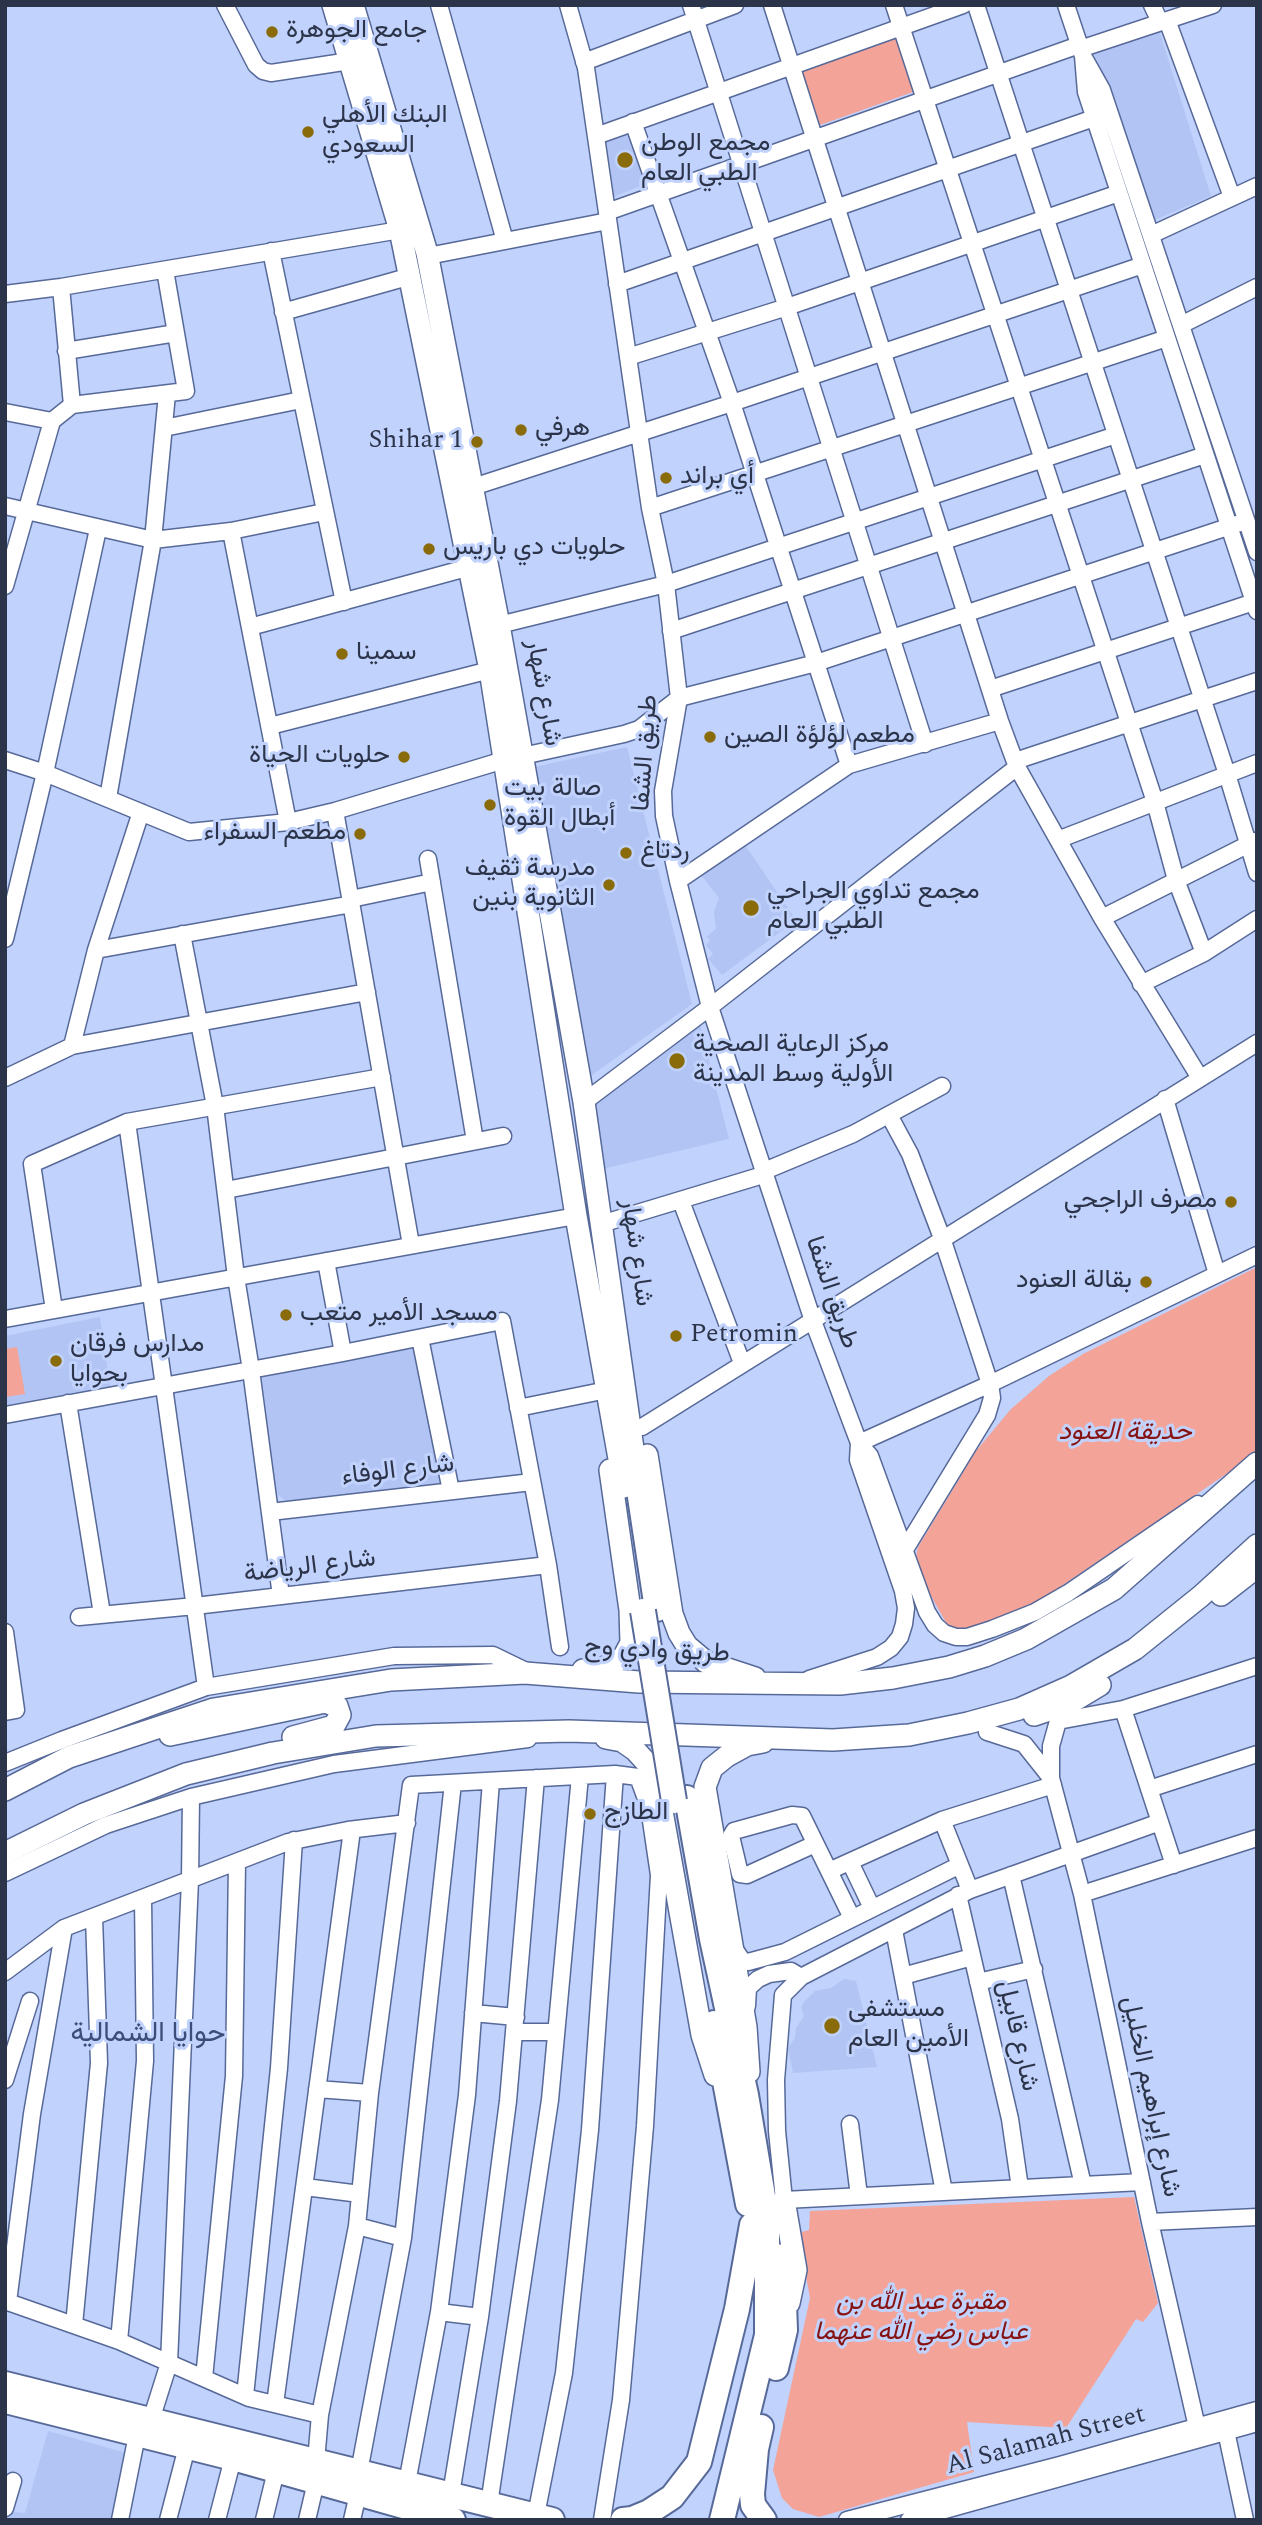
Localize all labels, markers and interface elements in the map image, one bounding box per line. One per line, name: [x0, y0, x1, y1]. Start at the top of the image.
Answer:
place label: جامع الجوهرة: [286, 16, 427, 48]
marker: جامع الجوهرة: [264, 24, 280, 40]
place label: البنك الأهلي السعودي: [322, 101, 447, 162]
marker: البنك الأهلي السعودي: [300, 124, 316, 140]
place label: مجمع الوطن الطبي العام: [641, 129, 770, 190]
marker: مجمع الوطن الطبي العام: [615, 150, 635, 170]
place label: هرفي: [535, 414, 590, 446]
marker: هرفي: [513, 422, 529, 438]
place label: Shihar 1: [369, 426, 463, 458]
marker: Shihar 1: [469, 434, 485, 450]
place label: أي براند: [680, 462, 754, 494]
marker: أي براند: [658, 470, 674, 486]
place label: حلويات دي باريس: [443, 533, 625, 565]
marker: حلويات دي باريس: [421, 541, 437, 557]
street label: شارع شهار: [517, 637, 567, 749]
place label: سمينا: [356, 638, 416, 670]
marker: سمينا: [334, 646, 350, 662]
street label: طريق الشفا: [627, 694, 667, 812]
place label: مطعم لؤلؤة الصين: [724, 721, 915, 753]
marker: مطعم لؤلؤة الصين: [702, 729, 718, 745]
place label: حلويات الحياة: [249, 741, 390, 773]
marker: حلويات الحياة: [396, 749, 412, 765]
place label: صالة بيت أبطال القوة: [504, 774, 615, 836]
marker: صالة بيت أبطال القوة: [482, 797, 498, 813]
place label: مطعم السفراء: [204, 818, 346, 850]
marker: مطعم السفراء: [352, 826, 368, 842]
place label: ردتاغ: [640, 837, 690, 869]
marker: ردتاغ: [618, 845, 634, 861]
place label: مدرسة ثقيف الثانوية بنين: [465, 854, 595, 916]
marker: مدرسة ثقيف الثانوية بنين: [601, 877, 617, 893]
place label: مجمع تداوي الجراحي الطبي العام: [767, 877, 980, 938]
marker: مجمع تداوي الجراحي الطبي العام: [741, 898, 761, 918]
place label: مركز الرعاية الصحية الأولية وسط المدينة: [693, 1030, 893, 1092]
marker: مركز الرعاية الصحية الأولية وسط المدينة: [667, 1051, 687, 1071]
place label: مصرف الراجحي: [1064, 1186, 1217, 1218]
marker: مصرف الراجحي: [1223, 1194, 1239, 1210]
street label: شارع شهار: [612, 1197, 658, 1309]
street label: طريق الشفا: [796, 1233, 864, 1353]
place label: بقالة العنود: [1016, 1266, 1132, 1298]
marker: بقالة العنود: [1138, 1274, 1154, 1290]
place label: مسجد الأمير متعب: [300, 1299, 498, 1331]
marker: مسجد الأمير متعب: [278, 1307, 294, 1323]
place label: Petromin: [690, 1320, 798, 1352]
marker: Petromin: [668, 1328, 684, 1344]
place label: مدارس فرقان بحوايا: [70, 1330, 204, 1392]
marker: مدارس فرقان بحوايا: [48, 1353, 64, 1369]
park label: حديقة العنود: [1058, 1418, 1192, 1450]
street label: شارع الوفاء: [340, 1450, 456, 1494]
street label: شارع الرياضة: [242, 1544, 378, 1592]
street label: طريق وادي وج: [584, 1633, 730, 1671]
place label: الطازج: [604, 1798, 668, 1830]
marker: الطازج: [582, 1806, 598, 1822]
street label: شارع قابيل: [988, 1977, 1044, 2095]
street label: شارع إبراهيم الخليل: [1112, 1994, 1186, 2200]
place label: مستشفى الأمين العام: [848, 1995, 969, 2056]
marker: مستشفى الأمين العام: [822, 2016, 842, 2036]
district label: حوايا الشمالية: [70, 2019, 226, 2053]
park label: مقبرة عبد الله بن عباس رضي الله عنهما: [814, 2288, 1028, 2350]
street label: Al Salamah Street: [943, 2400, 1149, 2484]

